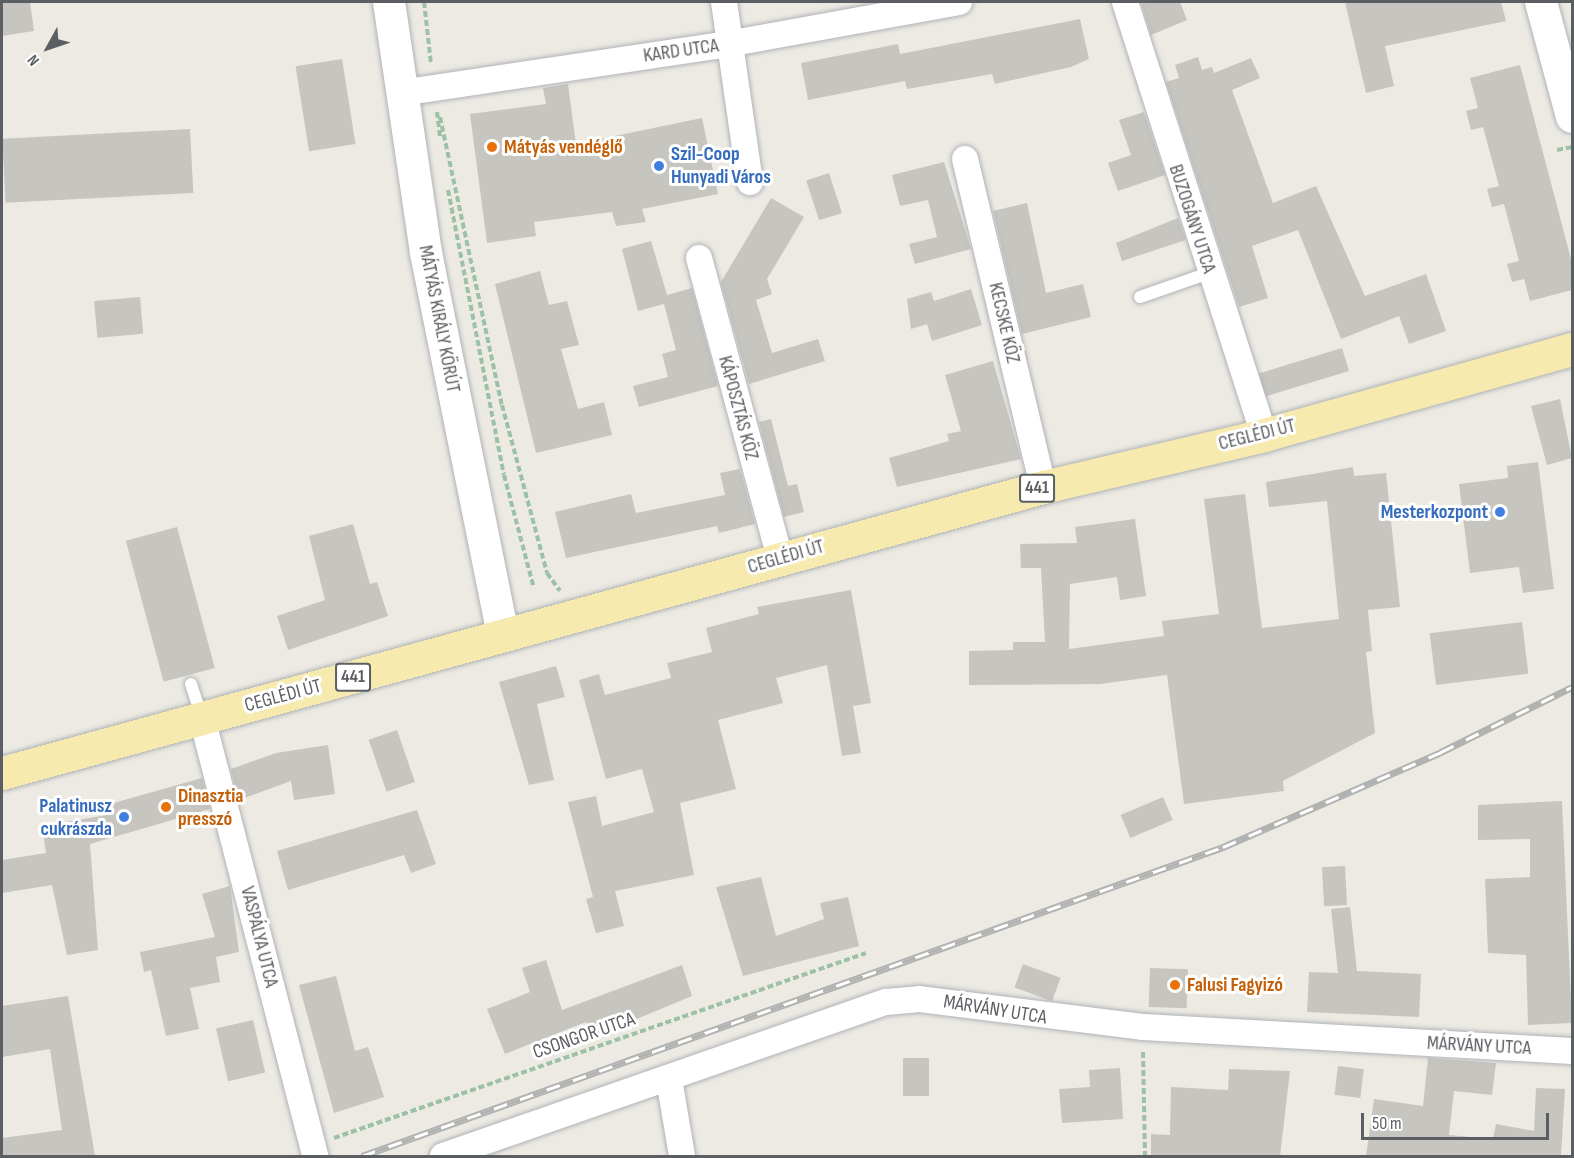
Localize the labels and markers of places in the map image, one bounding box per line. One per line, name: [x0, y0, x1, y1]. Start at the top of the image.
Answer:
place label: Mátyás vendéglő: [504, 135, 623, 159]
marker: Mátyás vendéglő: [485, 140, 499, 154]
place label: Szil-Coop Hunyadi Város: [671, 142, 771, 189]
marker: Szil-Coop Hunyadi Város: [652, 159, 666, 173]
place label: Mesterkozpont: [1381, 500, 1488, 524]
marker: Mesterkozpont: [1493, 505, 1507, 519]
place label: Dinasztia presszó: [178, 784, 244, 831]
place label: Palatinusz cukrászda: [39, 794, 112, 841]
marker: Dinasztia presszó: [159, 800, 173, 814]
marker: Palatinusz cukrászda: [117, 810, 131, 824]
place label: Falusi Fagyizó: [1187, 973, 1283, 997]
marker: Falusi Fagyizó: [1168, 978, 1182, 992]

